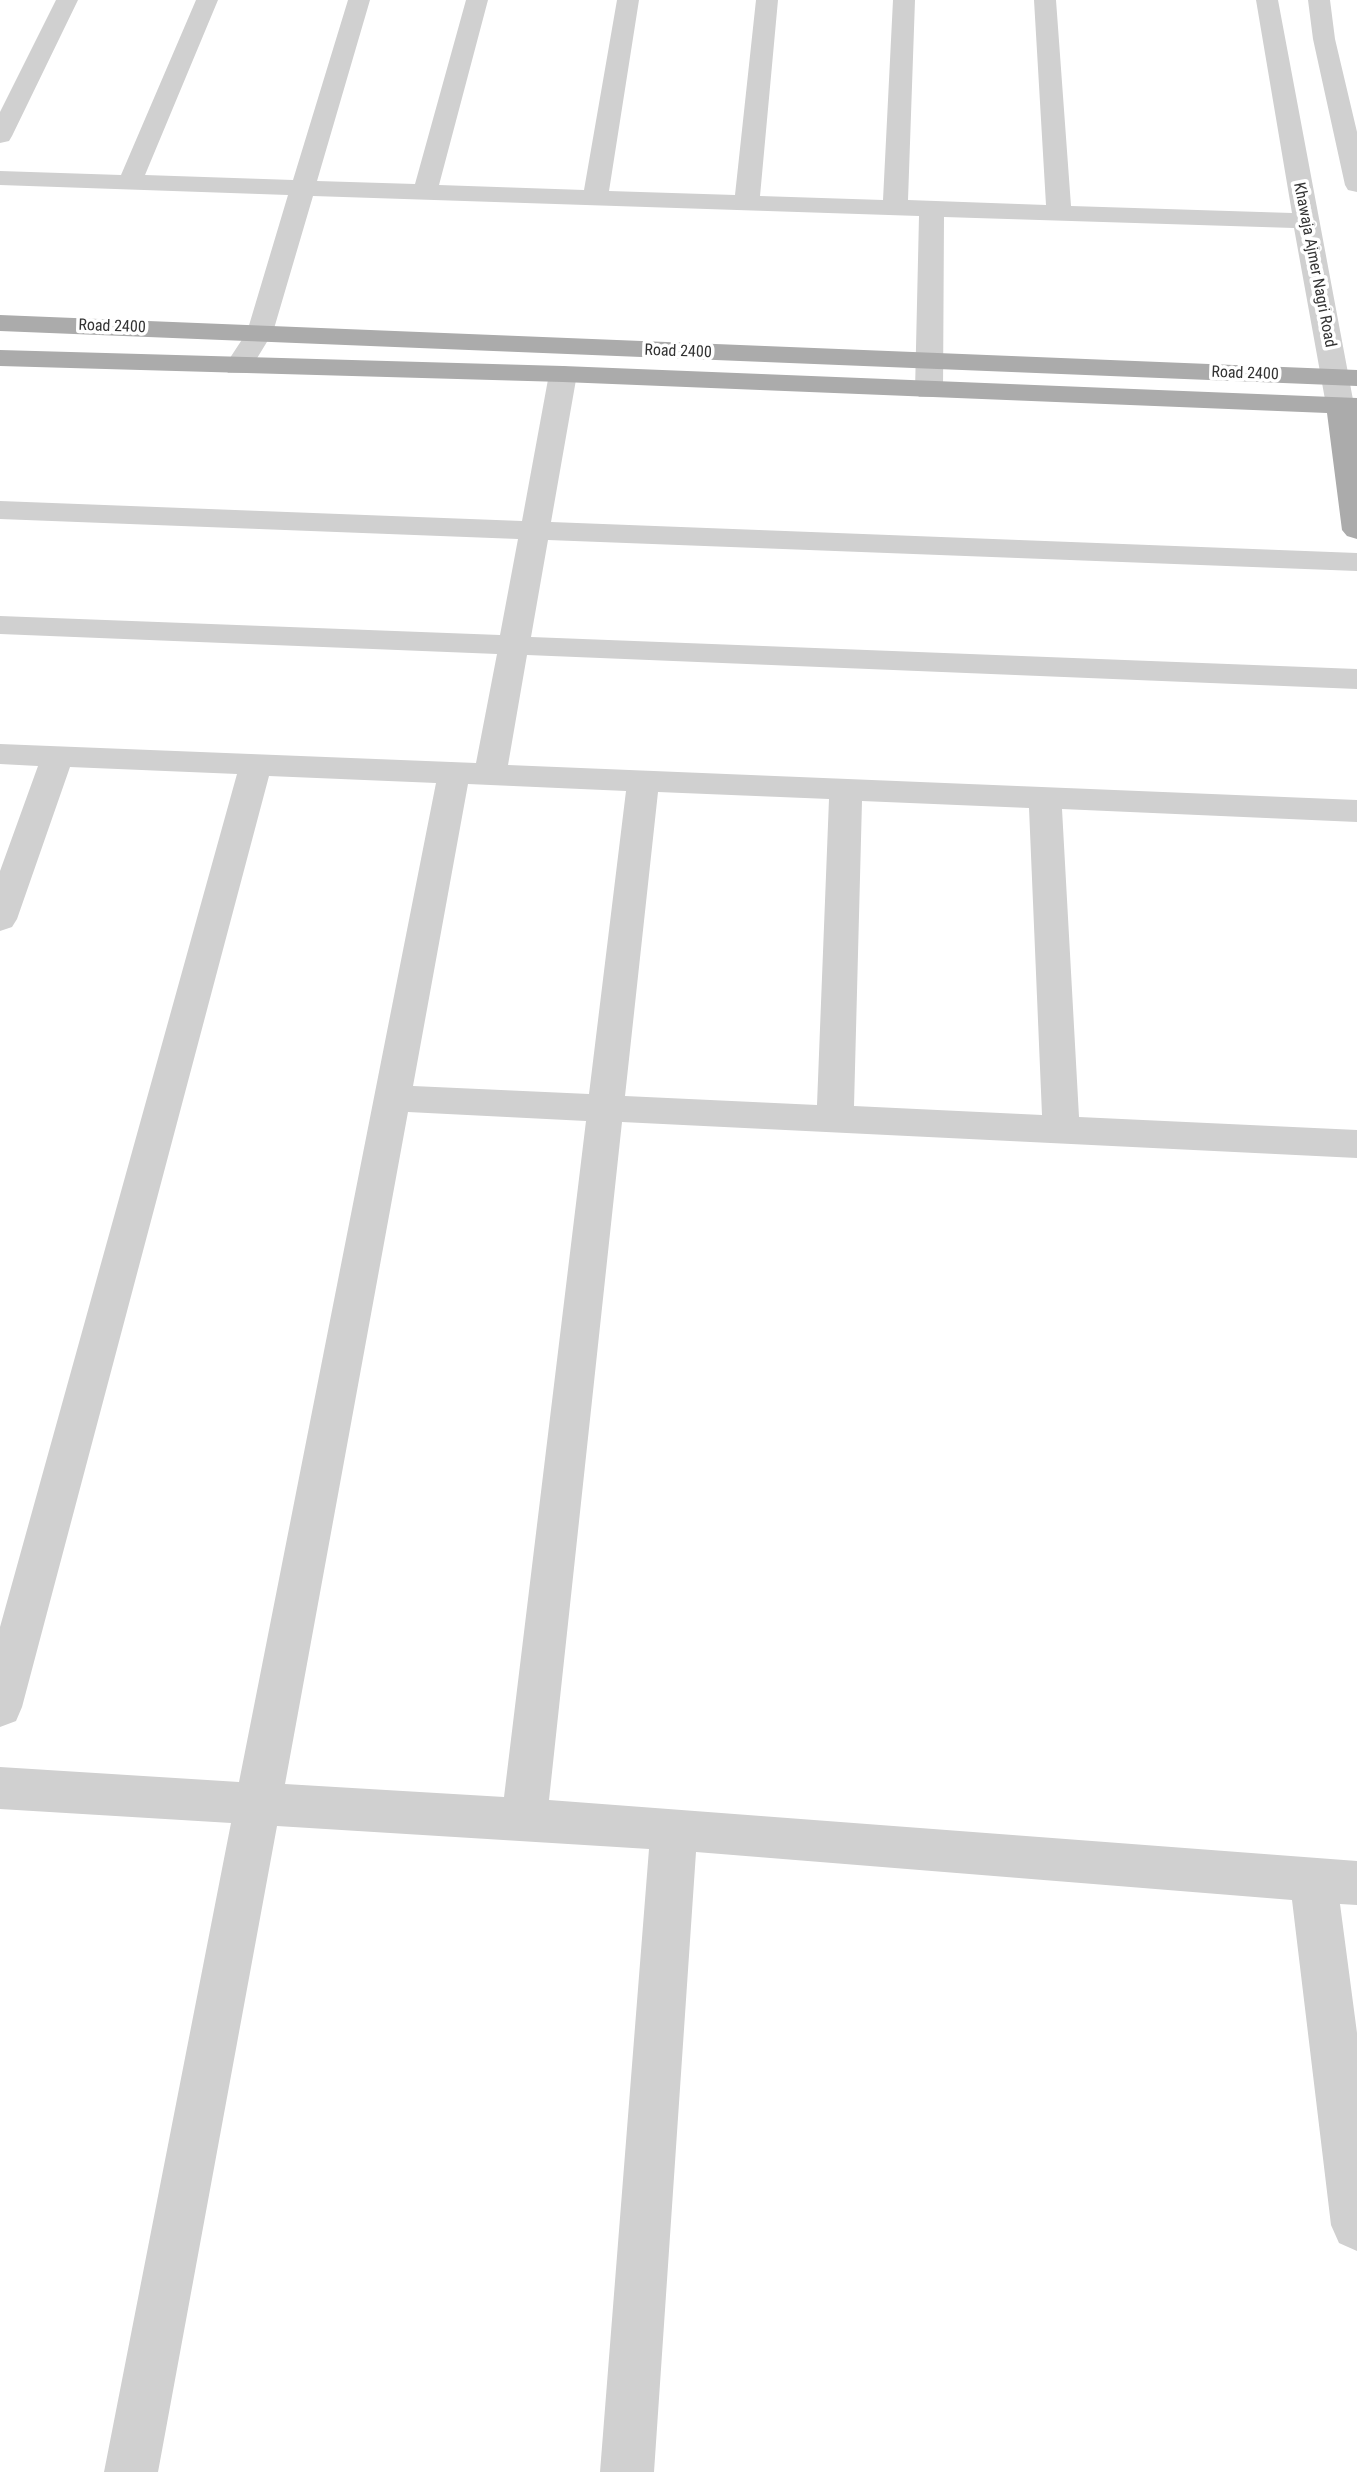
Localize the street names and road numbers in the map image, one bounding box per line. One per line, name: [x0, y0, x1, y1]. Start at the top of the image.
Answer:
street label: Khawaja Ajmer Nagri Road: [1289, 181, 1339, 349]
street label: Road 2400: [78, 316, 146, 338]
street label: Road 2400: [644, 341, 712, 363]
street label: Road 2400: [1211, 363, 1279, 385]

